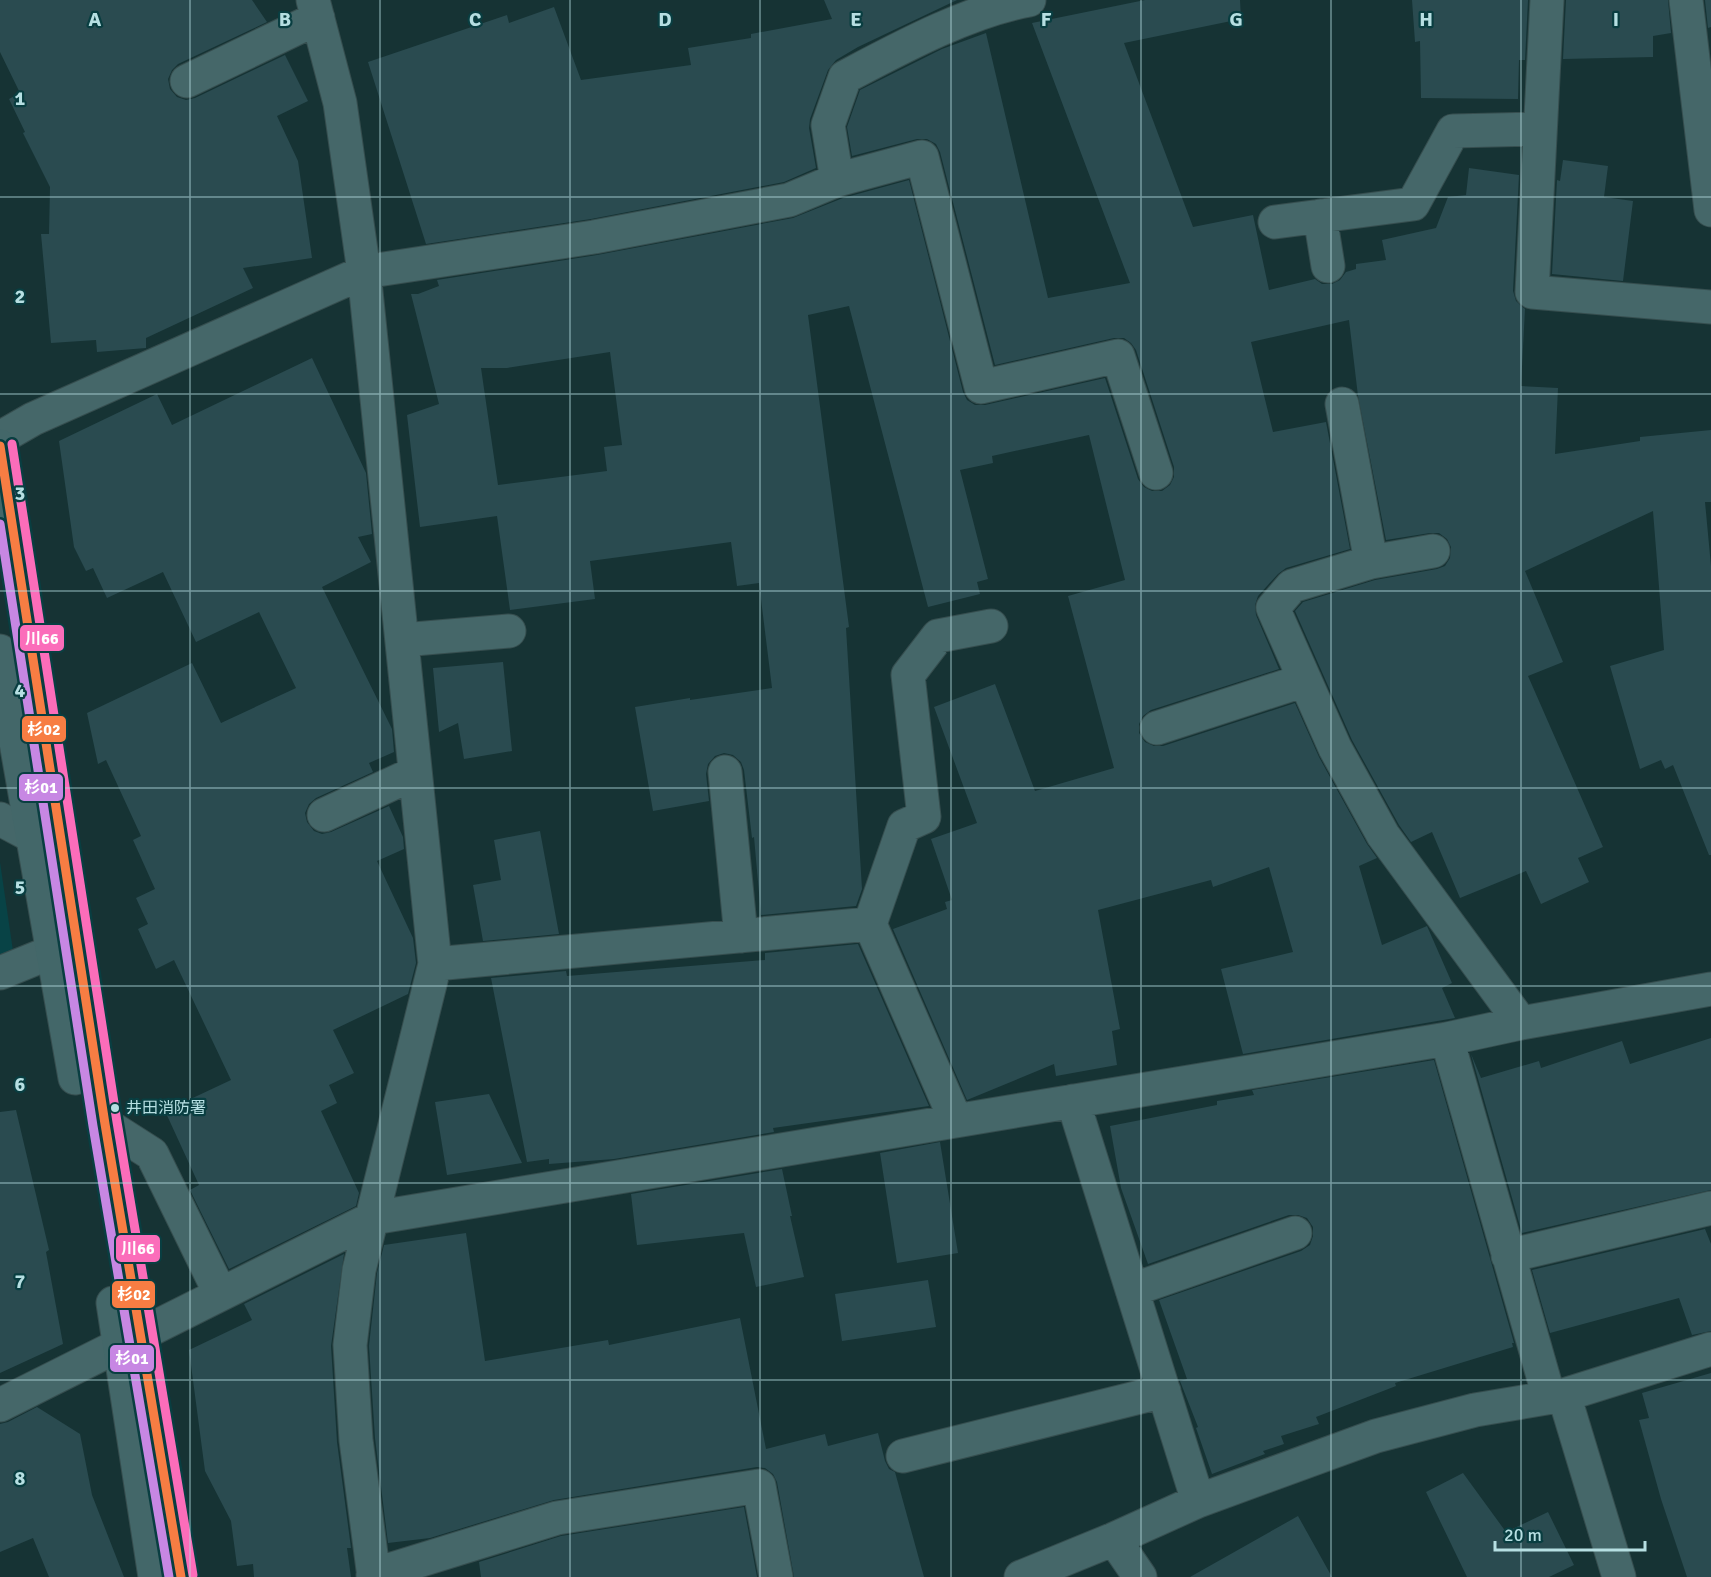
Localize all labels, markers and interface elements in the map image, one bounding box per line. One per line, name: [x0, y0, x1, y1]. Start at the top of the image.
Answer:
text: A: [89, 7, 102, 32]
text: B: [279, 7, 291, 32]
text: C: [469, 7, 481, 32]
text: D: [658, 7, 672, 32]
text: E: [850, 7, 862, 32]
text: F: [1041, 7, 1052, 32]
text: G: [1229, 7, 1243, 32]
text: H: [1419, 7, 1433, 32]
text: I: [1613, 7, 1619, 32]
text: 1: [15, 86, 26, 111]
text: 2: [15, 284, 25, 309]
text: 3: [15, 481, 25, 506]
line badge: 川66: [19, 624, 65, 652]
text: 川66: [25, 629, 59, 649]
text: 4: [15, 678, 26, 703]
line badge: 杉02: [21, 715, 67, 743]
text: 杉02: [27, 720, 61, 740]
line badge: 杉01: [18, 773, 64, 802]
text: 杉01: [24, 778, 58, 798]
text: 5: [15, 875, 25, 900]
text: 6: [15, 1072, 26, 1097]
place label: 井田消防署: [126, 1098, 206, 1118]
marker: 井田消防署: [109, 1102, 121, 1114]
line badge: 川66: [115, 1234, 161, 1263]
text: 川66: [121, 1239, 155, 1259]
text: 7: [15, 1269, 26, 1294]
line badge: 杉02: [111, 1280, 156, 1309]
text: 杉02: [117, 1285, 151, 1305]
line badge: 杉01: [109, 1344, 155, 1373]
text: 杉01: [115, 1349, 149, 1369]
text: 8: [15, 1466, 26, 1491]
scale bar: [1495, 1514, 1645, 1552]
text: 20 m: [1504, 1524, 1542, 1546]

